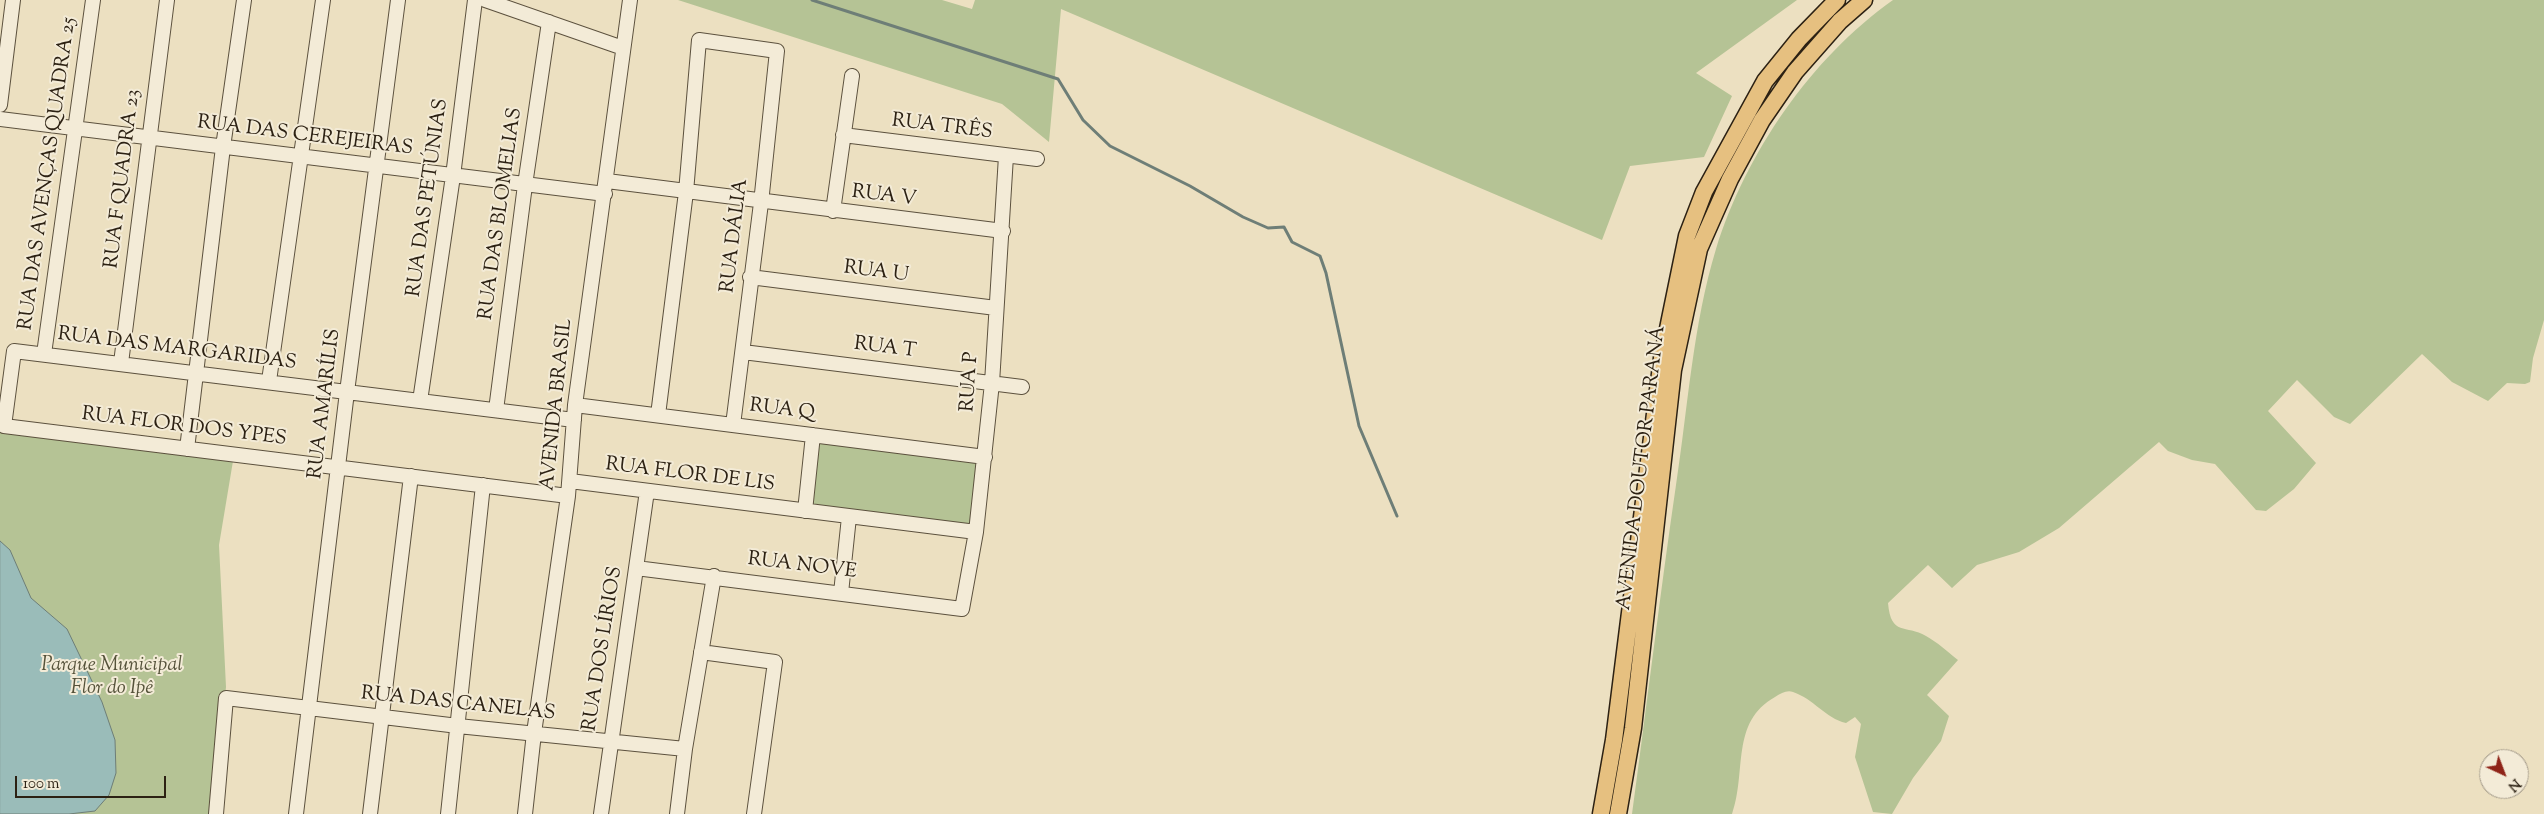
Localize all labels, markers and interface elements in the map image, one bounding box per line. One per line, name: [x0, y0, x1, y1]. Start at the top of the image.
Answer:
street label: RUA DAS AVENÇAS QUADRA 25: [15, 16, 83, 332]
street label: RUA F QUADRA 23: [101, 88, 147, 270]
street label: RUA DAS PETÚNIAS: [403, 97, 455, 299]
street label: RUA DAS BLOMELIAS: [475, 106, 529, 322]
street label: RUA TRÊS: [890, 110, 994, 146]
street label: RUA DAS CEREJEIRAS: [196, 112, 414, 162]
street label: RUA DÁLIA: [717, 178, 755, 294]
street label: RUA V: [850, 181, 918, 213]
street label: RUA U: [842, 257, 910, 289]
street label: AVENIDA BRASIL: [537, 318, 579, 492]
street label: RUA DAS MARGARIDAS: [56, 323, 298, 377]
street label: AVENIDA DOUTOR PARANÁ: [1614, 324, 1672, 612]
street label: RUA AMARÍLIS: [305, 328, 347, 480]
street label: RUA T: [852, 333, 918, 365]
street label: RUA P: [957, 351, 985, 413]
street label: RUA Q: [748, 395, 816, 427]
street label: RUA FLOR DOS YPES: [80, 404, 288, 452]
street label: RUA FLOR DE LIS: [604, 454, 776, 498]
street label: RUA NOVE: [746, 548, 858, 586]
street label: RUA DOS LÍRIOS: [579, 565, 629, 733]
park label: Parque Municipal Flor do Ipê: [41, 655, 183, 702]
street label: RUA DAS CANELAS: [360, 683, 556, 727]
north arrow: [2479, 749, 2529, 799]
scale bar: [18, 766, 169, 798]
text: N: [2503, 773, 2524, 795]
text: 100 m: [23, 774, 59, 795]

